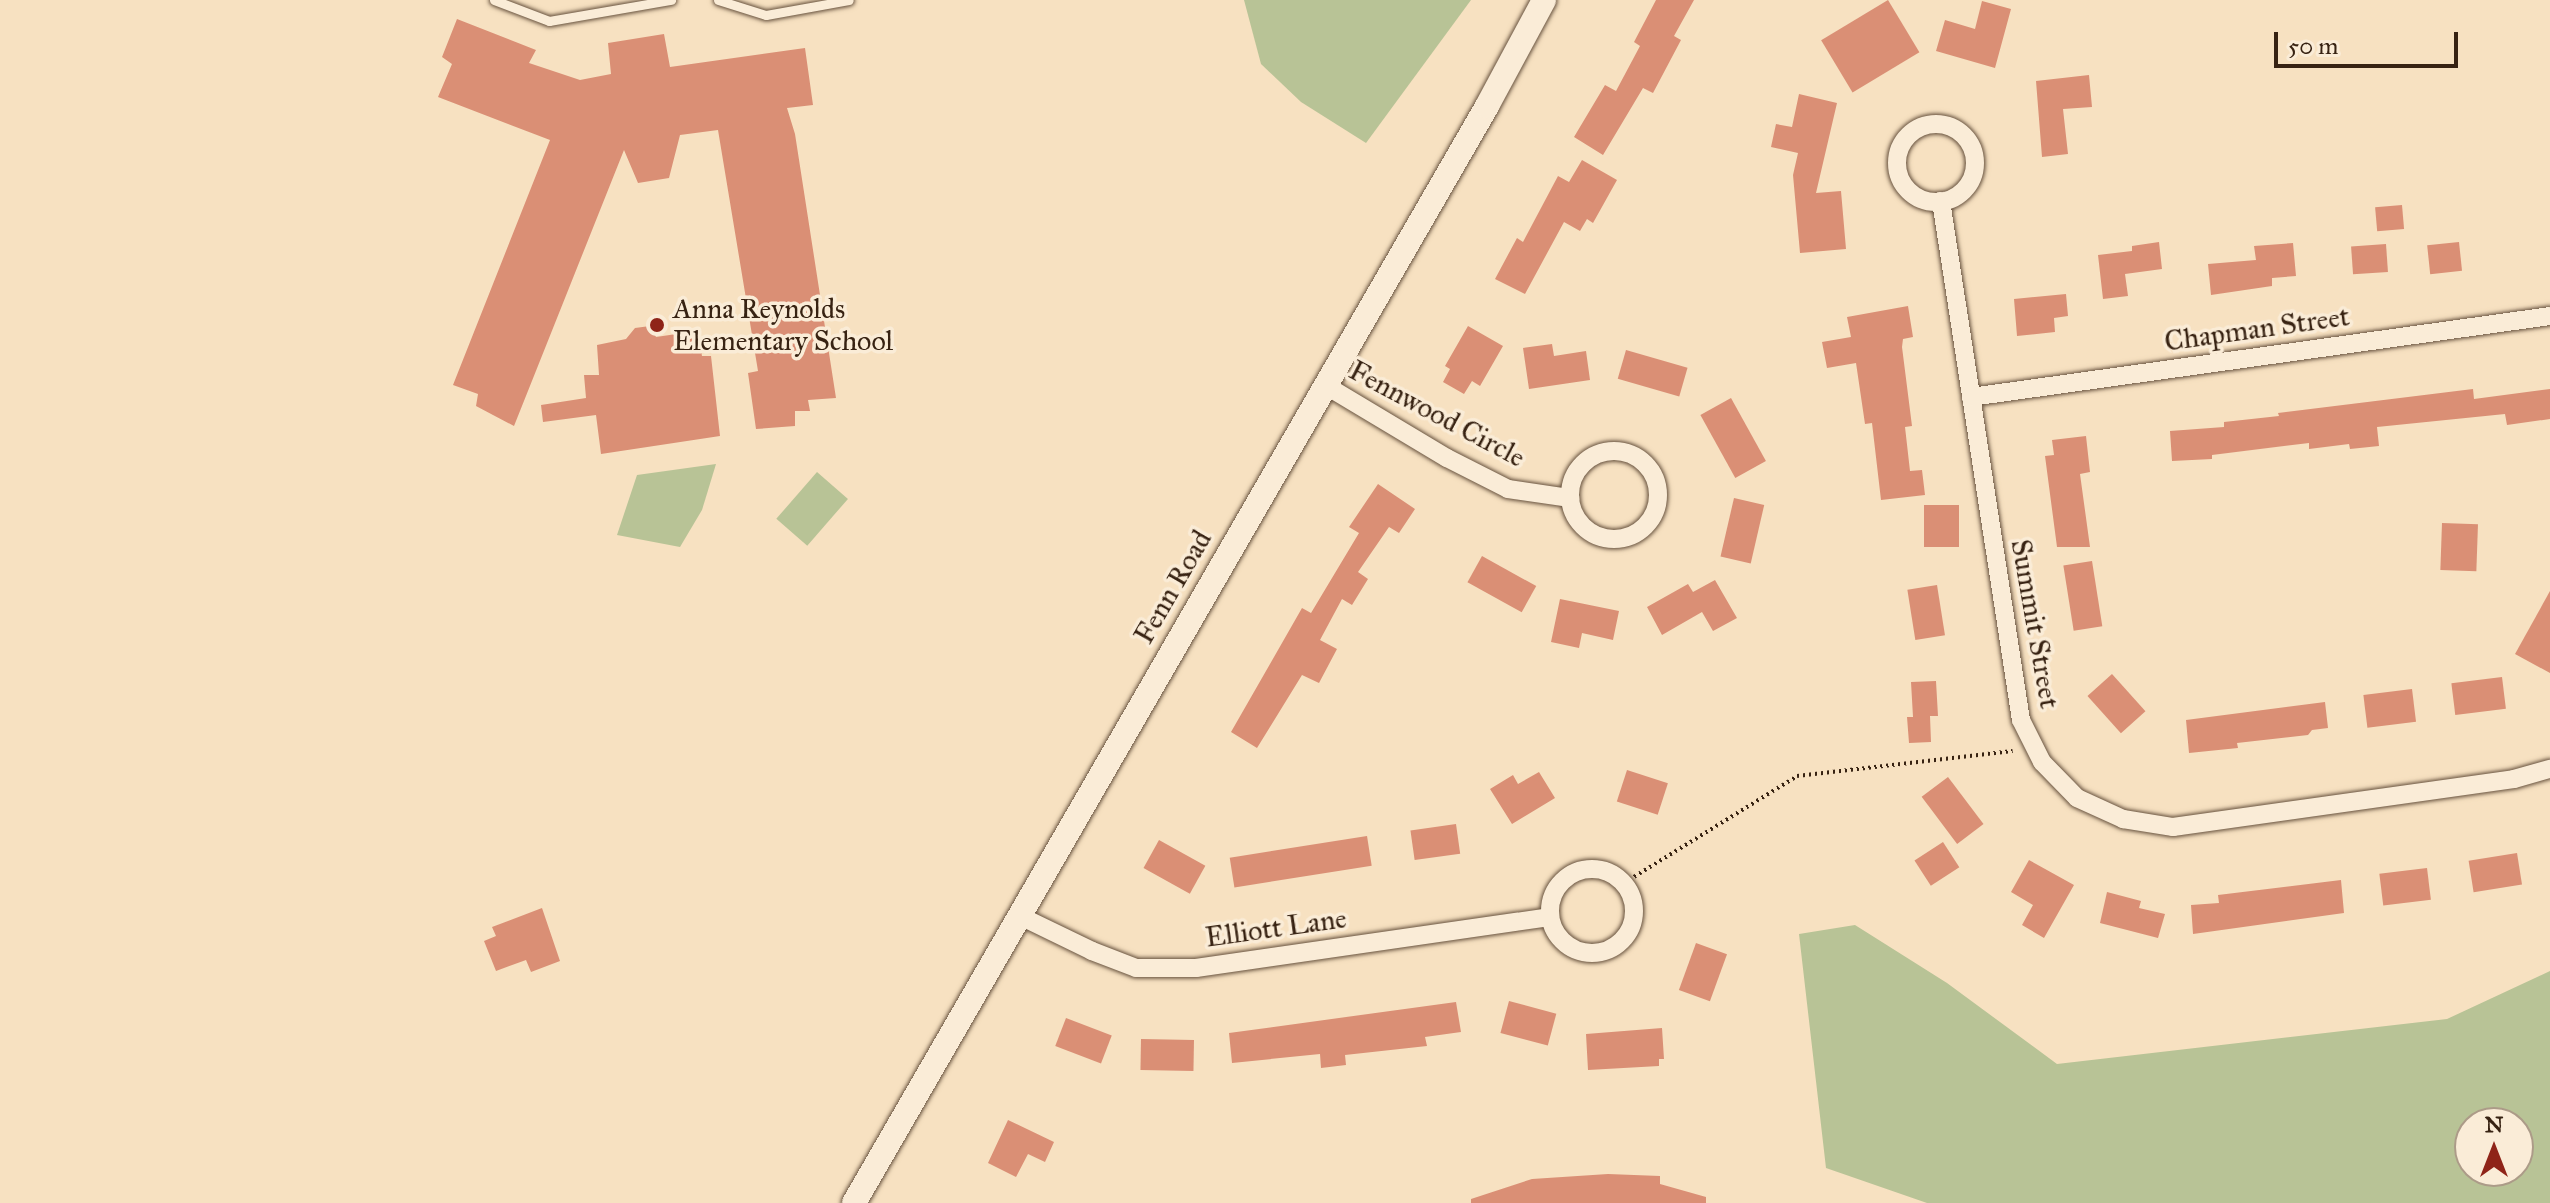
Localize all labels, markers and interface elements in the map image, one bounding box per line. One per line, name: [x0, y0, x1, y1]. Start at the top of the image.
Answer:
scale bar: [2278, 16, 2462, 66]
text: 50 m: [2288, 31, 2338, 61]
place label: Anna Reynolds Elementary School: [673, 292, 893, 358]
street label: Chapman Street: [2162, 299, 2352, 359]
marker: Anna Reynolds Elementary School: [648, 316, 666, 334]
street label: Fennwood Circle: [1343, 354, 1531, 474]
street label: Fenn Road: [1127, 524, 1219, 650]
street label: Summit Street: [2004, 537, 2066, 711]
street label: Elliott Lane: [1203, 901, 1349, 955]
north arrow: [2454, 1107, 2534, 1187]
text: N: [2485, 1111, 2503, 1138]

